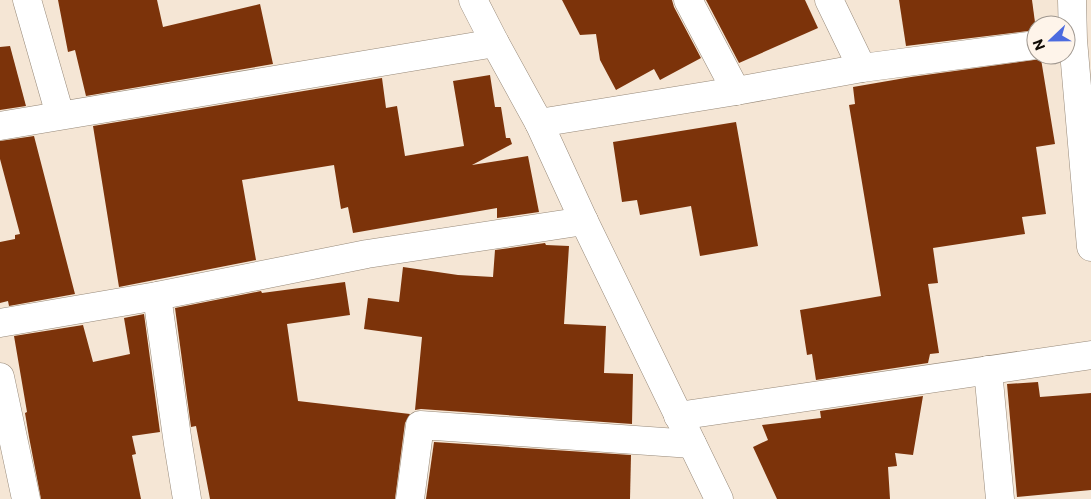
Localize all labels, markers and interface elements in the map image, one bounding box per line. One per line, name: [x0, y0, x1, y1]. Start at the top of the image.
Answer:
north arrow: [1026, 15, 1076, 65]
text: N: [1029, 37, 1048, 53]

